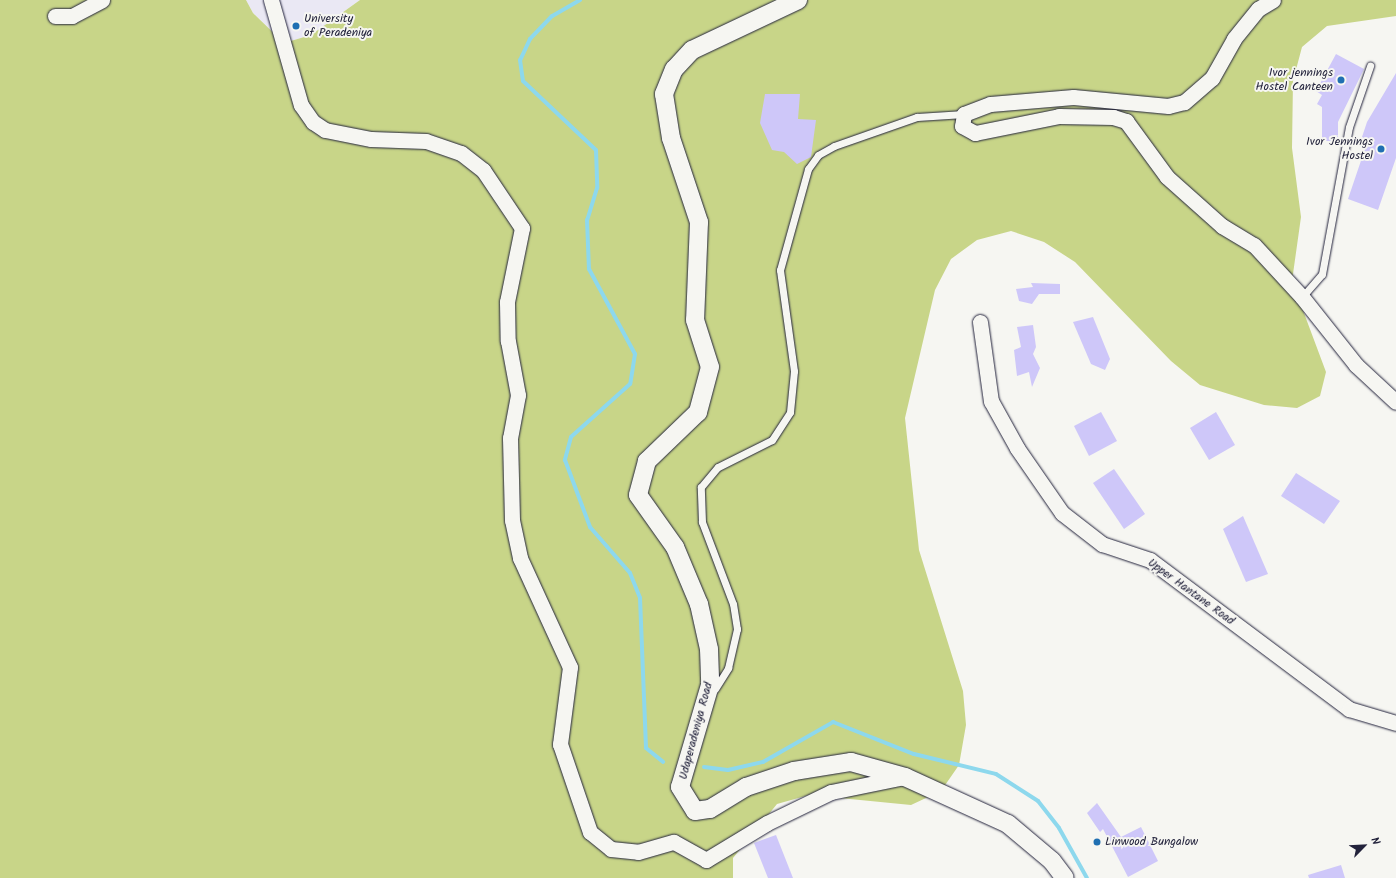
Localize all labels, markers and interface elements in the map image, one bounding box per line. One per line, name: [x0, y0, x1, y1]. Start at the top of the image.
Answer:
place label: University of Peradeniya: [304, 12, 372, 40]
marker: University of Peradeniya: [291, 21, 301, 31]
place label: Ivor jennings Hostel Canteen: [1256, 66, 1333, 94]
marker: Ivor jennings Hostel Canteen: [1336, 75, 1346, 85]
place label: Ivor Jennings Hostel: [1306, 135, 1373, 163]
marker: Ivor Jennings Hostel: [1376, 144, 1386, 154]
street label: Upper Hantane Road: [1145, 556, 1237, 628]
street label: Udaperadeniya Road: [676, 681, 716, 781]
north arrow: [1344, 826, 1384, 866]
text: N: [1365, 834, 1385, 848]
place label: Linwood Bungalow: [1105, 835, 1198, 849]
marker: Linwood Bungalow: [1092, 837, 1102, 847]

